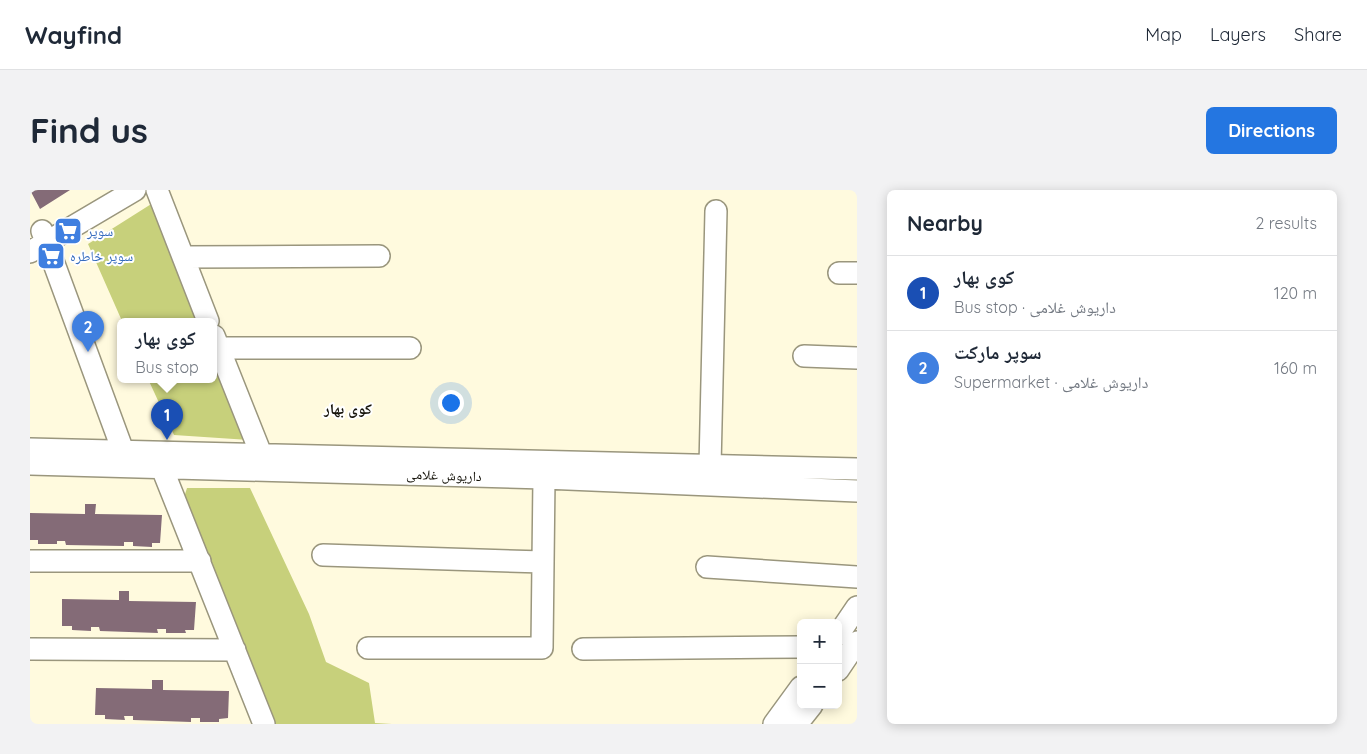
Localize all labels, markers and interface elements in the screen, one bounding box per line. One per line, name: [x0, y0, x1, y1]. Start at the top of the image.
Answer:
text: Wayfind: [25, 20, 122, 50]
text: Map: [1145, 23, 1182, 46]
text: Layers: [1210, 23, 1266, 46]
text: Share: [1294, 23, 1342, 46]
button: Directions: [1206, 107, 1337, 154]
text: Find us: [30, 108, 148, 152]
text: Nearby: [907, 210, 983, 236]
text: 2 results: [1255, 213, 1317, 233]
supermarket icon: سوپر: [53, 216, 83, 246]
place label: سوپر: [86, 222, 113, 240]
supermarket icon: سوپر خاطره: [36, 241, 66, 271]
place label: سوپر خاطره: [70, 247, 133, 265]
text: کوی بهار: [954, 265, 1015, 289]
text: 1: [920, 283, 926, 303]
text: 120 m: [1274, 283, 1317, 303]
text: Bus stop · داریوش غلامی: [954, 297, 1116, 317]
pin: 2: [72, 311, 104, 352]
popup: [117, 318, 217, 383]
text: کوی بهار: [135, 326, 196, 350]
text: سوپر مارکت: [954, 340, 1041, 364]
text: Bus stop: [135, 357, 199, 377]
text: 2: [918, 358, 928, 378]
text: 160 m: [1274, 358, 1317, 378]
text: Supermarket · داریوش غلامی: [954, 372, 1148, 392]
your location: [438, 390, 464, 416]
pin: 1: [151, 399, 183, 440]
district label: کوی بهار: [323, 399, 372, 418]
street label: داریوش غلامی: [406, 465, 482, 485]
map controls: [797, 619, 842, 709]
button: +: [797, 619, 842, 664]
button: −: [797, 664, 842, 709]

